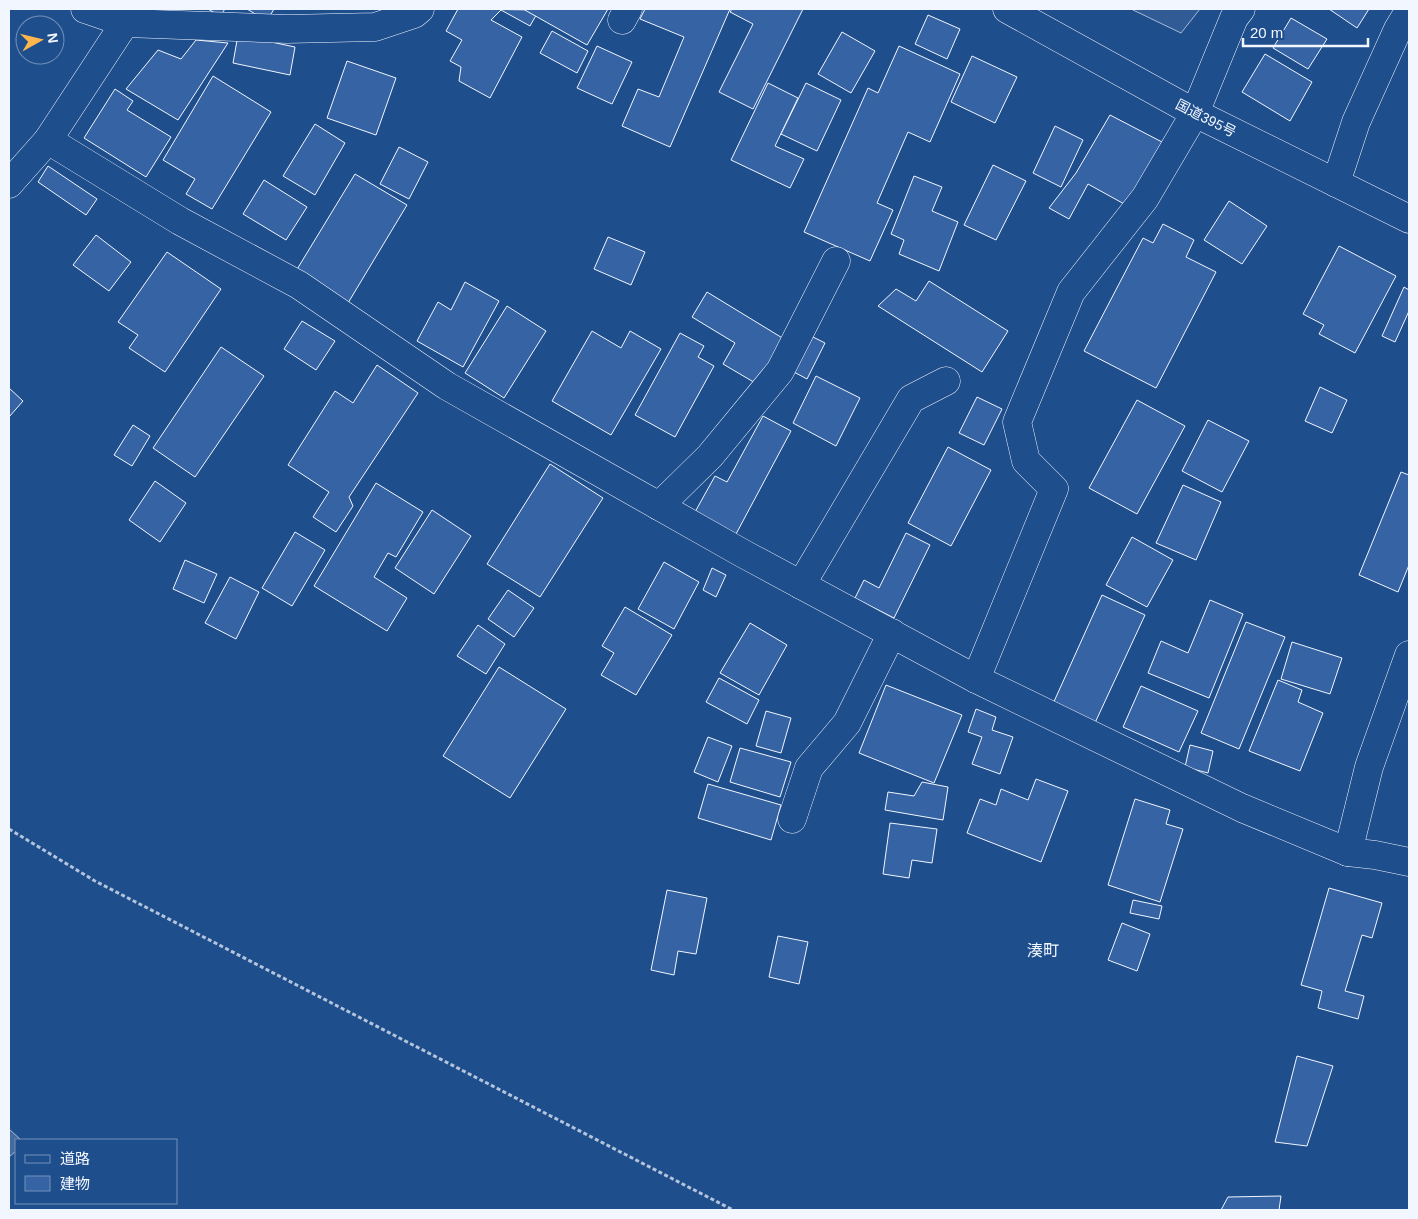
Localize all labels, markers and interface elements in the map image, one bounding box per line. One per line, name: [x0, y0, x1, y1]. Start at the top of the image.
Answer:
north arrow: [15, 15, 65, 65]
scale bar: [1243, 15, 1368, 47]
text: 20 m: [1250, 24, 1283, 41]
text: N: [44, 32, 62, 44]
street label: 国道395号: [1173, 96, 1239, 140]
district label: 湊町: [1027, 942, 1059, 959]
legend: [15, 1139, 178, 1204]
text: 道路: [60, 1150, 90, 1167]
text: 建物: [60, 1175, 90, 1192]

